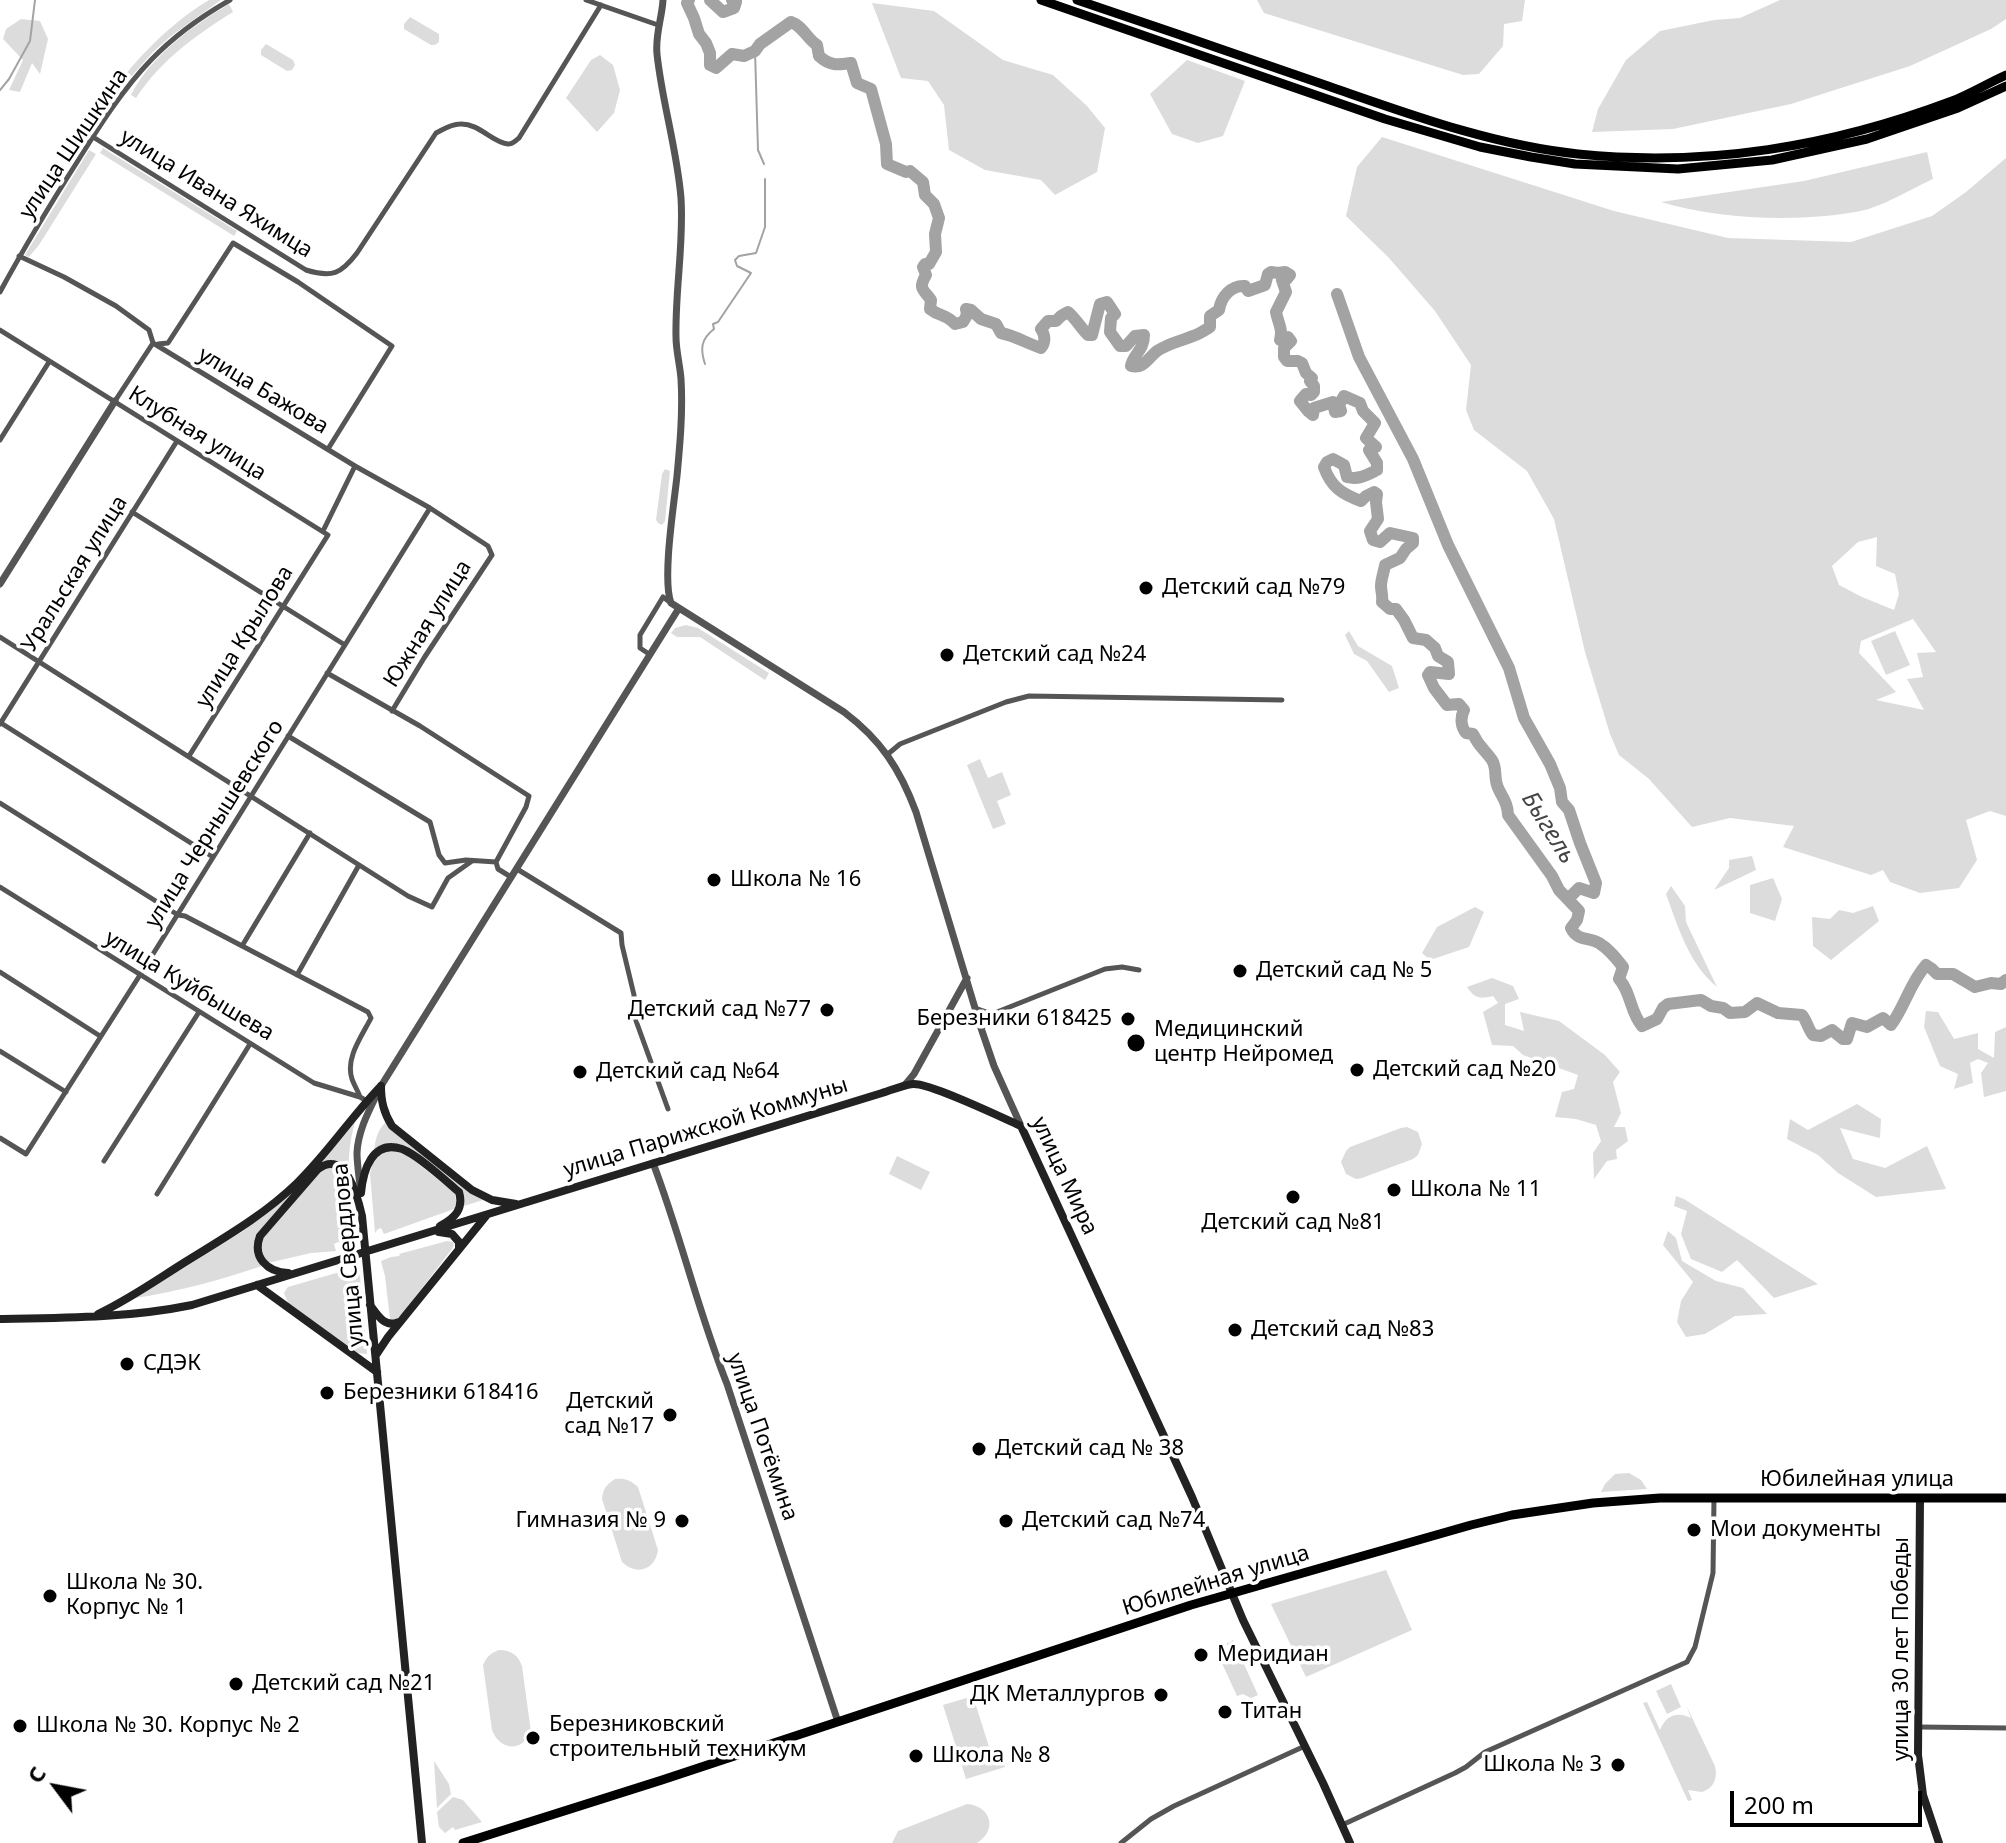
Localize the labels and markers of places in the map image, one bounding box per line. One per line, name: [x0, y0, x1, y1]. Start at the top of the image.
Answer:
place label: Детский сад №79: [1162, 575, 1345, 601]
marker: Детский сад №79: [1137, 579, 1155, 597]
place label: Детский сад №24: [963, 642, 1146, 668]
marker: Детский сад №24: [938, 646, 956, 664]
place label: Школа № 16: [730, 867, 861, 893]
marker: Школа № 16: [705, 871, 723, 889]
place label: Детский сад № 5: [1256, 958, 1432, 984]
marker: Детский сад № 5: [1231, 962, 1249, 980]
place label: Детский сад №77: [628, 997, 811, 1023]
marker: Детский сад №77: [818, 1001, 836, 1019]
place label: Березники 618425: [916, 1006, 1112, 1032]
marker: Березники 618425: [1119, 1010, 1137, 1028]
place label: Медицинский центр Нейромед: [1154, 1017, 1333, 1068]
marker: Медицинский центр Нейромед: [1125, 1032, 1147, 1054]
place label: Детский сад №20: [1373, 1057, 1556, 1083]
place label: Детский сад №64: [596, 1059, 779, 1085]
marker: Детский сад №20: [1348, 1061, 1366, 1079]
marker: Детский сад №64: [571, 1063, 589, 1081]
place label: Школа № 11: [1410, 1177, 1541, 1203]
marker: Школа № 11: [1385, 1181, 1403, 1199]
marker: Детский сад №81: [1284, 1188, 1302, 1206]
place label: Детский сад №81: [1201, 1210, 1385, 1236]
place label: Детский сад №83: [1251, 1317, 1434, 1343]
marker: Детский сад №83: [1226, 1321, 1244, 1339]
place label: СДЭК: [143, 1351, 201, 1377]
marker: СДЭК: [118, 1355, 136, 1373]
place label: Березники 618416: [343, 1380, 539, 1406]
marker: Березники 618416: [318, 1384, 336, 1402]
place label: Детский сад №17: [564, 1389, 654, 1440]
marker: Детский сад №17: [661, 1406, 679, 1424]
place label: Детский сад № 38: [995, 1436, 1184, 1462]
marker: Детский сад № 38: [970, 1440, 988, 1458]
place label: Гимназия № 9: [516, 1508, 666, 1534]
place label: Детский сад №74: [1022, 1508, 1205, 1534]
marker: Гимназия № 9: [673, 1512, 691, 1530]
marker: Детский сад №74: [997, 1512, 1015, 1530]
place label: Мои документы: [1710, 1517, 1881, 1543]
marker: Мои документы: [1685, 1521, 1703, 1539]
place label: Школа № 30. Корпус № 1: [66, 1570, 203, 1622]
marker: Школа № 30. Корпус № 1: [41, 1587, 59, 1605]
place label: Меридиан: [1217, 1642, 1329, 1668]
marker: Меридиан: [1192, 1646, 1210, 1664]
place label: Детский сад №21: [252, 1671, 435, 1697]
marker: Детский сад №21: [227, 1675, 245, 1693]
place label: ДК Металлургов: [970, 1682, 1145, 1708]
marker: ДК Металлургов: [1152, 1686, 1170, 1704]
place label: Титан: [1241, 1699, 1302, 1725]
marker: Титан: [1216, 1703, 1234, 1721]
place label: Березниковский строительный техникум: [549, 1712, 807, 1764]
place label: Школа № 30. Корпус № 2: [36, 1713, 300, 1739]
marker: Школа № 30. Корпус № 2: [11, 1717, 29, 1735]
marker: Березниковский строительный техникум: [524, 1729, 542, 1747]
place label: Школа № 8: [932, 1743, 1051, 1769]
marker: Школа № 8: [907, 1747, 925, 1765]
place label: Школа № 3: [1483, 1752, 1602, 1778]
marker: Школа № 3: [1609, 1756, 1627, 1774]

